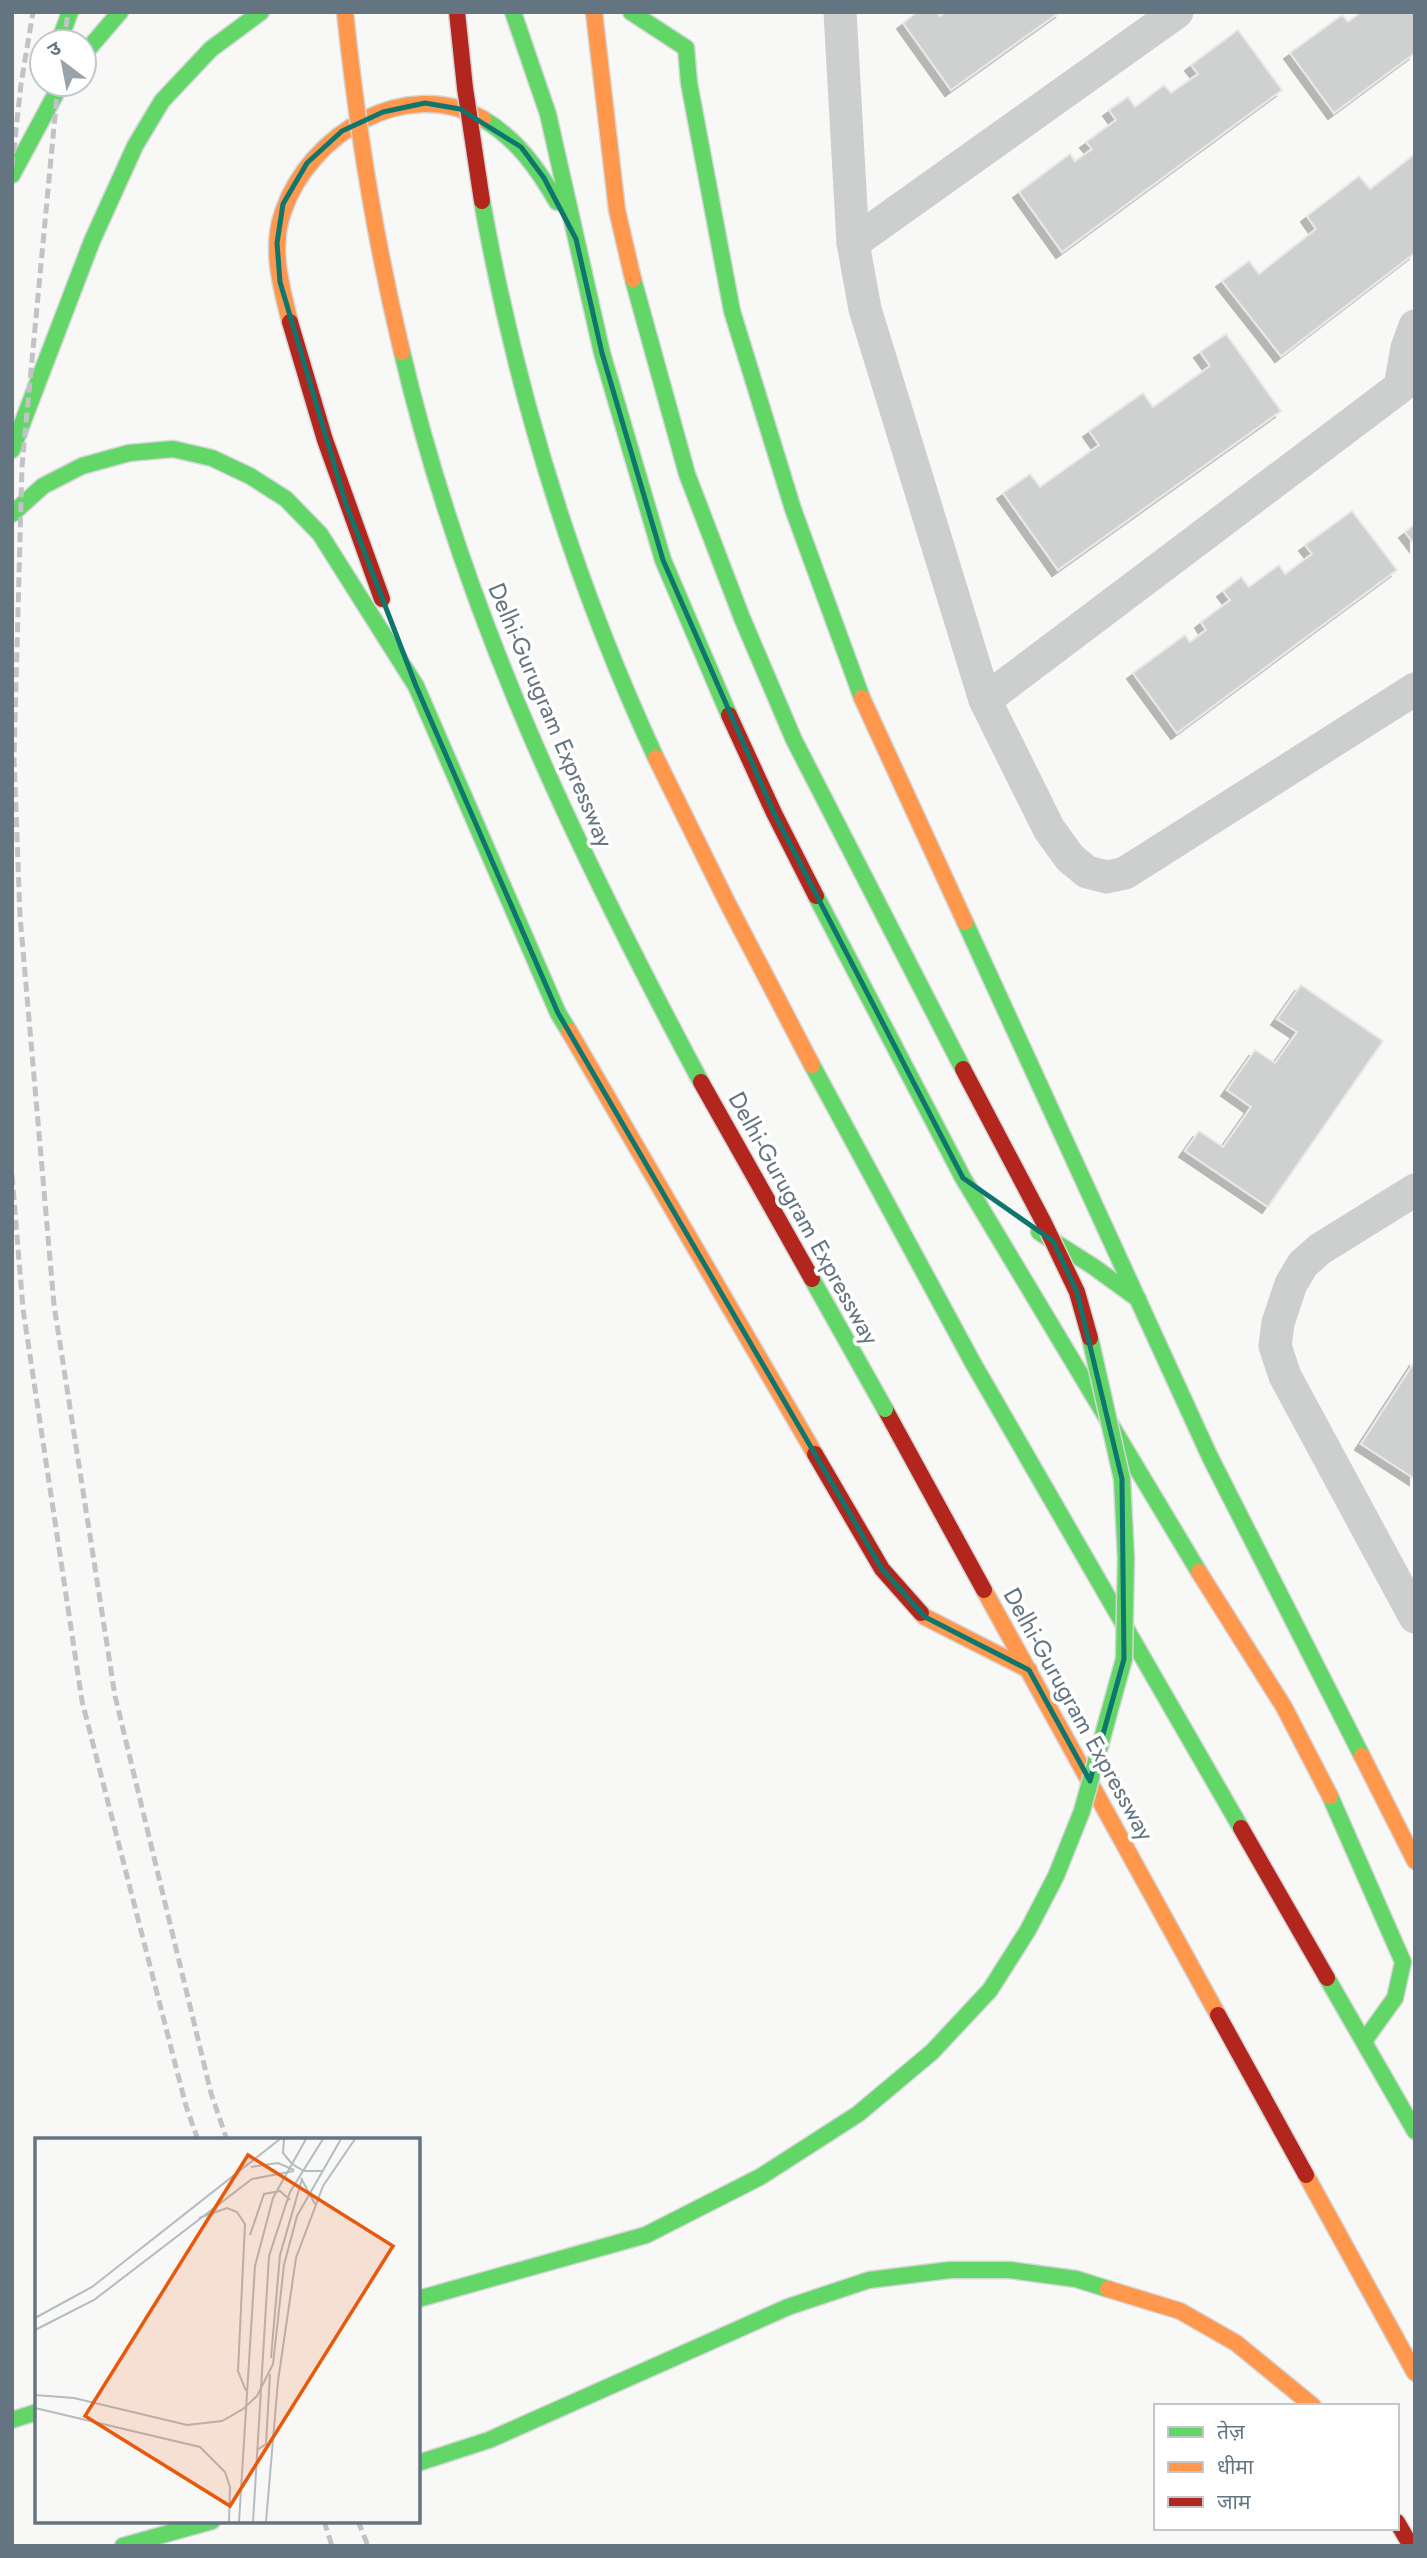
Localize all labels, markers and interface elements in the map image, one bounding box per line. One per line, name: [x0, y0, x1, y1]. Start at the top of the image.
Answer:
north arrow: [28, 28, 98, 98]
text: उ: [42, 34, 67, 63]
street label: Delhi-Gurugram Expressway: [479, 577, 623, 853]
street label: Delhi-Gurugram Expressway: [720, 1085, 888, 1351]
street label: Delhi-Gurugram Expressway: [995, 1581, 1163, 1847]
inset map: [35, 2138, 420, 2523]
legend: [1154, 2404, 1399, 2530]
text: तेज़: [1217, 2417, 1245, 2447]
text: धीमा: [1217, 2452, 1254, 2482]
text: जाम: [1217, 2487, 1251, 2517]

